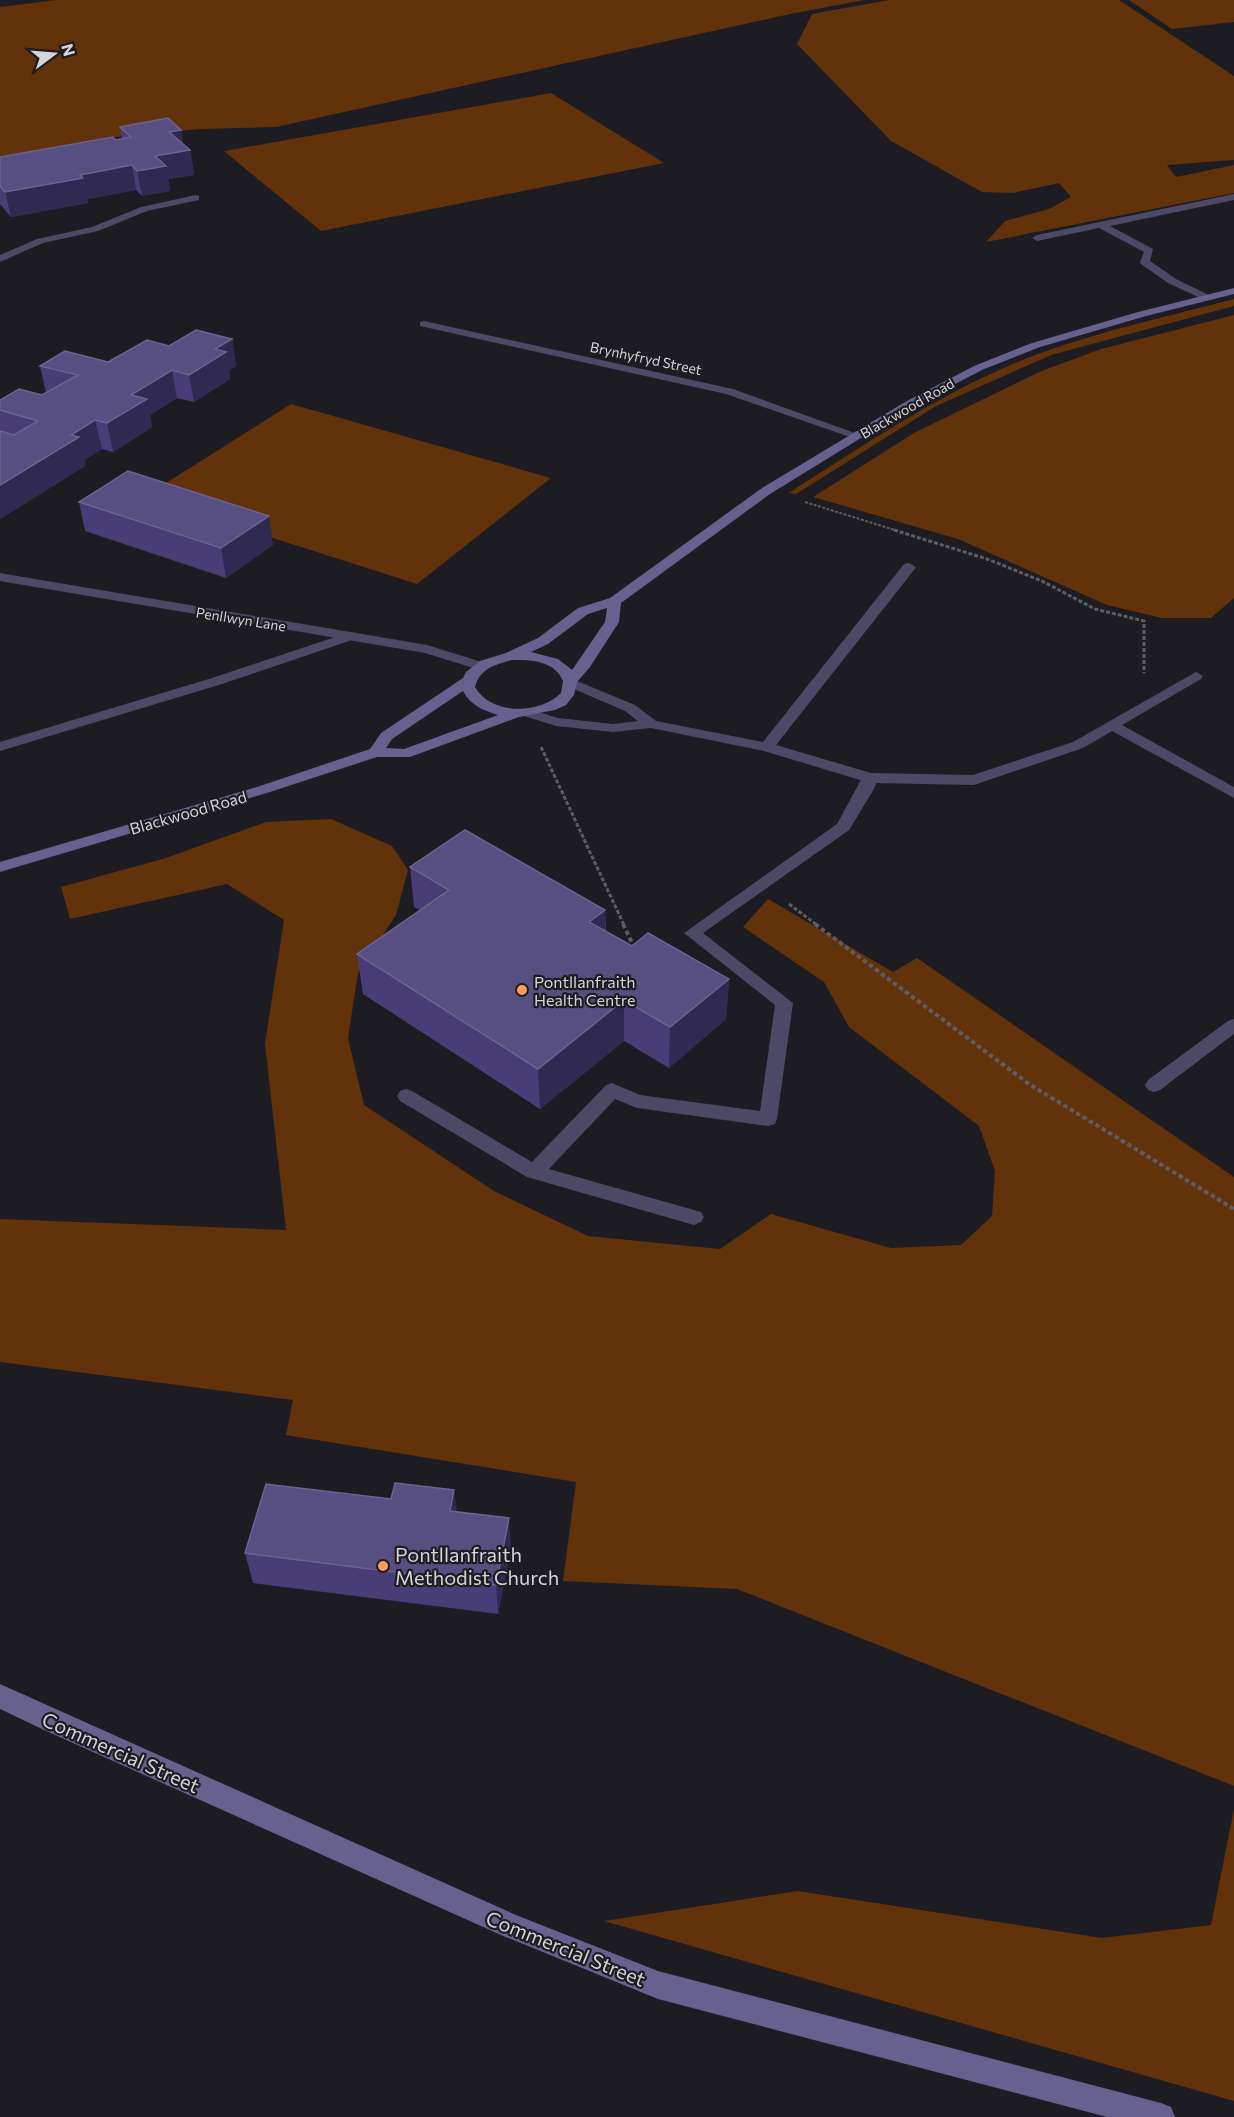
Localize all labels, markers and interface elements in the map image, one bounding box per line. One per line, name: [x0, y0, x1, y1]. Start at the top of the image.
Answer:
north arrow: [24, 24, 84, 84]
text: N: [58, 41, 80, 58]
street label: Brynhyfryd Street: [589, 338, 704, 378]
street label: Blackwood Road: [857, 374, 957, 442]
street label: Penllwyn Lane: [195, 603, 287, 635]
street label: Blackwood Road: [127, 786, 249, 838]
place label: Pontllanfraith Health Centre: [534, 972, 635, 1009]
marker: Pontllanfraith Health Centre: [515, 983, 529, 997]
place label: Pontllanfraith Methodist Church: [395, 1542, 559, 1589]
marker: Pontllanfraith Methodist Church: [376, 1559, 390, 1573]
street label: Commercial Street: [39, 1707, 203, 1797]
street label: Commercial Street: [483, 1905, 649, 1991]

